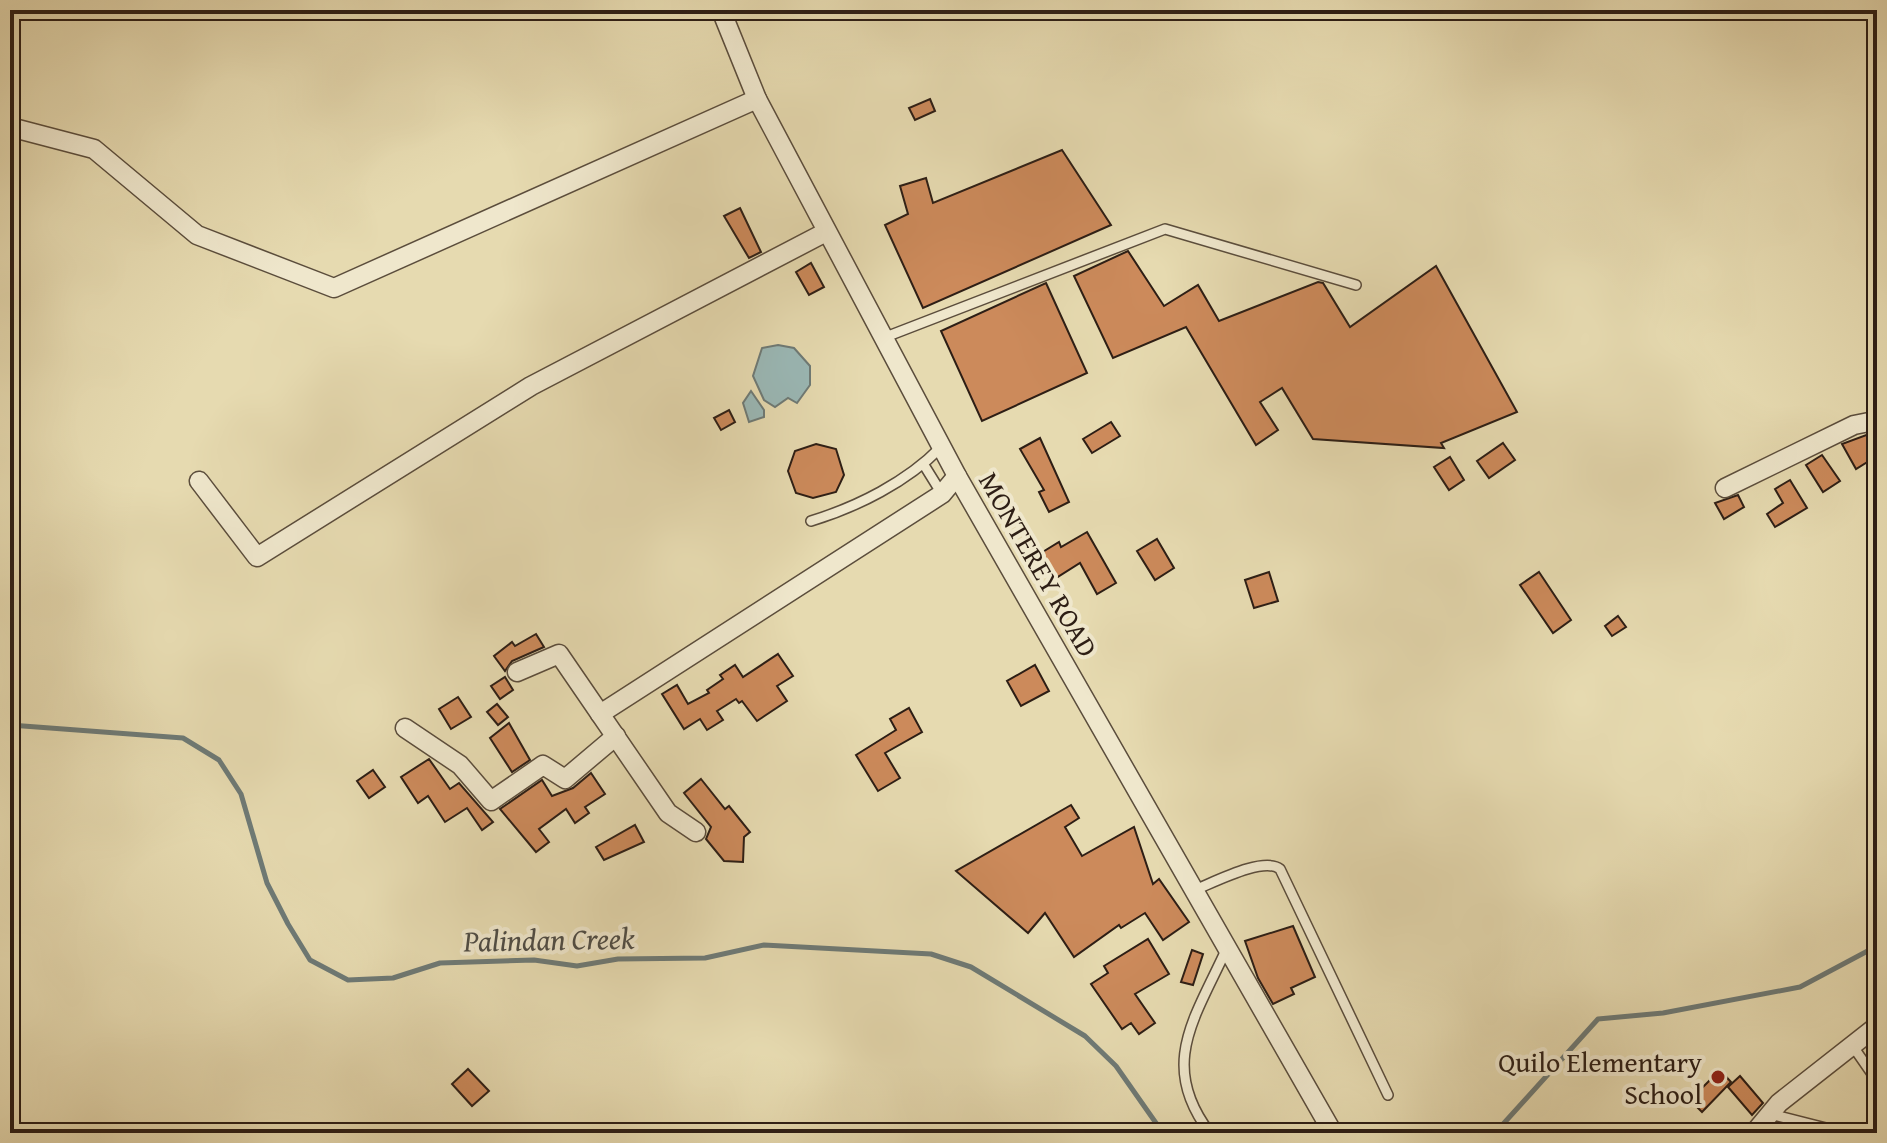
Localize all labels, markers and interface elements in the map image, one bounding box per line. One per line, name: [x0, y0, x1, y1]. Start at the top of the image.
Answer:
street label: MONTEREY ROAD: [969, 464, 1109, 664]
water label: Palindan Creek: [462, 916, 635, 963]
place label: Quilo Elementary School: [1498, 1041, 1702, 1114]
marker: Quilo Elementary School: [1709, 1068, 1727, 1086]

